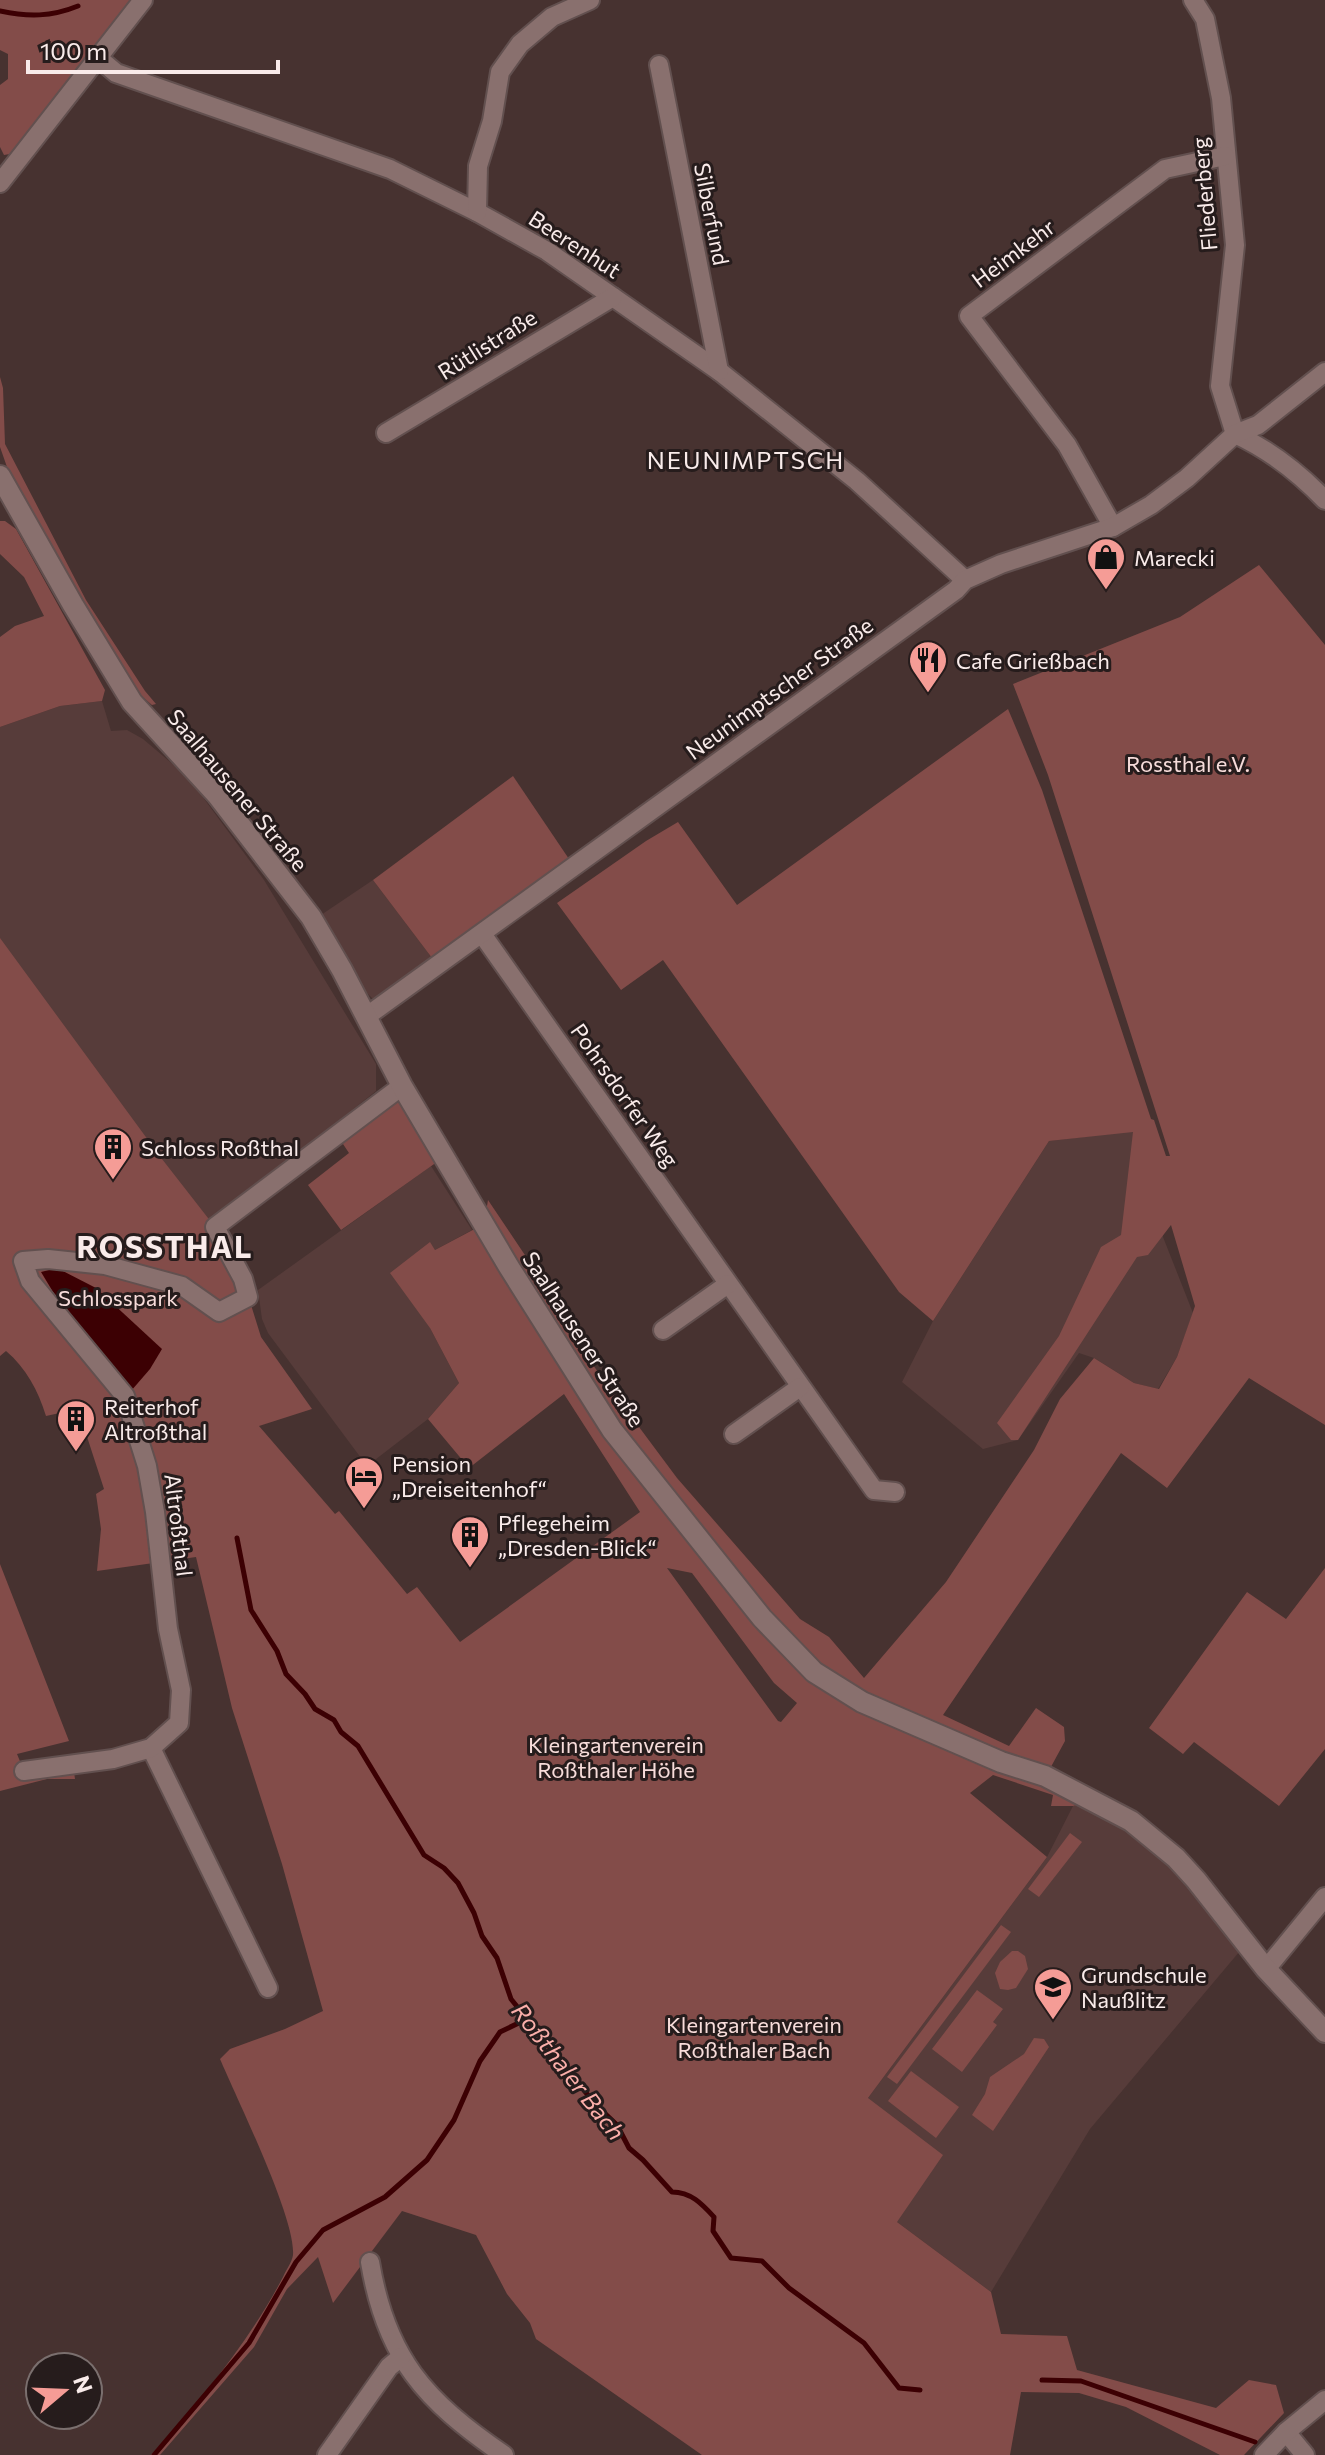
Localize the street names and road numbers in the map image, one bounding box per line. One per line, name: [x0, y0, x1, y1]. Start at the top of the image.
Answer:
street label: Fliederberg: [1186, 136, 1222, 252]
street label: Silberfund: [689, 160, 735, 268]
street label: Beerenhut: [524, 204, 626, 284]
street label: Heimkehr: [966, 213, 1060, 293]
street label: Rütlistraße: [433, 303, 541, 385]
street label: Neunimptscher Straße: [680, 611, 878, 765]
street label: Saalhausener Straße: [162, 703, 314, 877]
street label: Pohrsdorfer Weg: [565, 1018, 685, 1172]
street label: Saalhausener Straße: [517, 1246, 651, 1432]
street label: Altroßthal: [159, 1472, 199, 1578]

